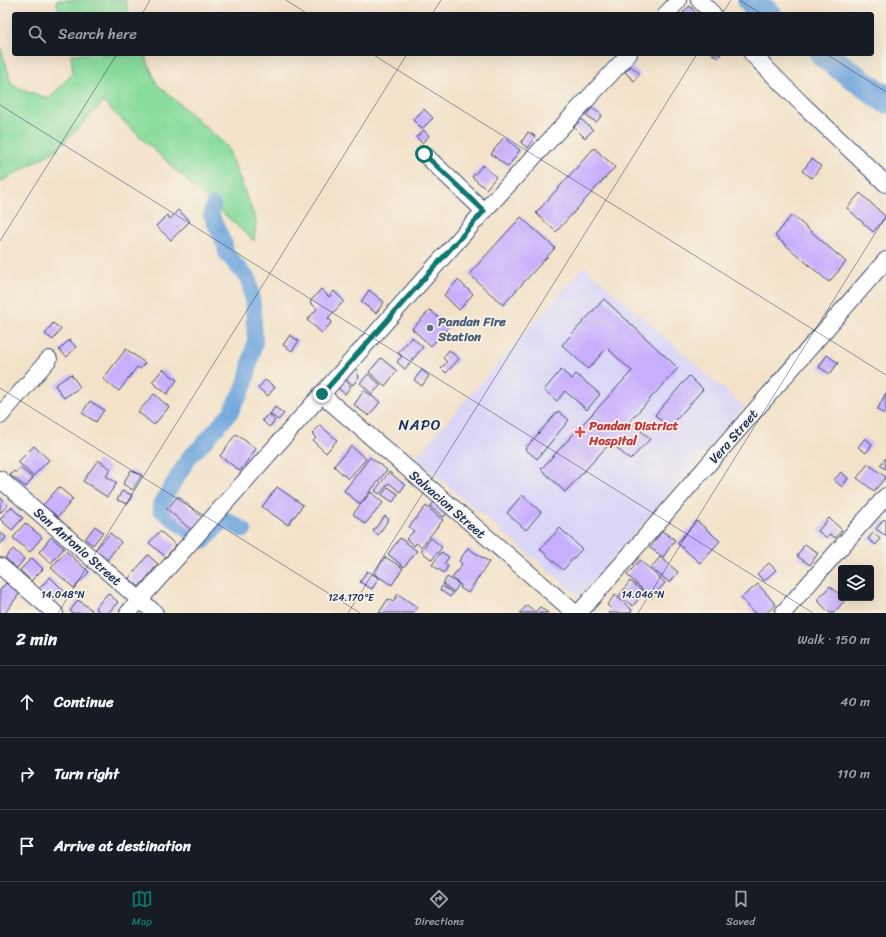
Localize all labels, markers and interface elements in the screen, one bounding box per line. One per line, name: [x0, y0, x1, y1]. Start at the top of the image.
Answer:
search box: [12, 12, 874, 56]
text: Search here: [58, 21, 137, 47]
icon: search: [26, 23, 48, 45]
route start: [415, 145, 433, 163]
place label: Pandan Fire Station: [437, 310, 506, 348]
marker: Pandan Fire Station: [425, 323, 435, 333]
route end: [313, 385, 331, 403]
street label: Vera Street: [703, 403, 764, 469]
district label: NAPO: [398, 412, 442, 438]
place label: Pandan District Hospital: [588, 414, 679, 452]
marker: Pandan District Hospital: [574, 426, 586, 438]
street label: Salvacion Street: [404, 464, 492, 545]
street label: San Antonio Street: [28, 501, 127, 592]
map controls: [838, 565, 874, 601]
button: layers: [838, 565, 874, 601]
text: 14.048°N: [41, 586, 85, 604]
text: 14.046°N: [621, 586, 665, 604]
text: 124.170°E: [328, 589, 375, 607]
text: 2 min: [16, 624, 57, 654]
text: Walk · 150 m: [797, 628, 870, 651]
text: Continue: [54, 689, 114, 715]
text: 40 m: [840, 690, 870, 713]
icon: ahead: [16, 691, 38, 713]
text: Turn right: [54, 761, 119, 787]
text: 110 m: [837, 762, 870, 785]
icon: right: [16, 763, 38, 785]
text: Arrive at destination: [54, 833, 191, 859]
icon: arrive: [16, 835, 38, 857]
tab: Map: [131, 888, 153, 931]
tab: Directions: [415, 888, 464, 931]
tab: Saved: [726, 888, 755, 931]

